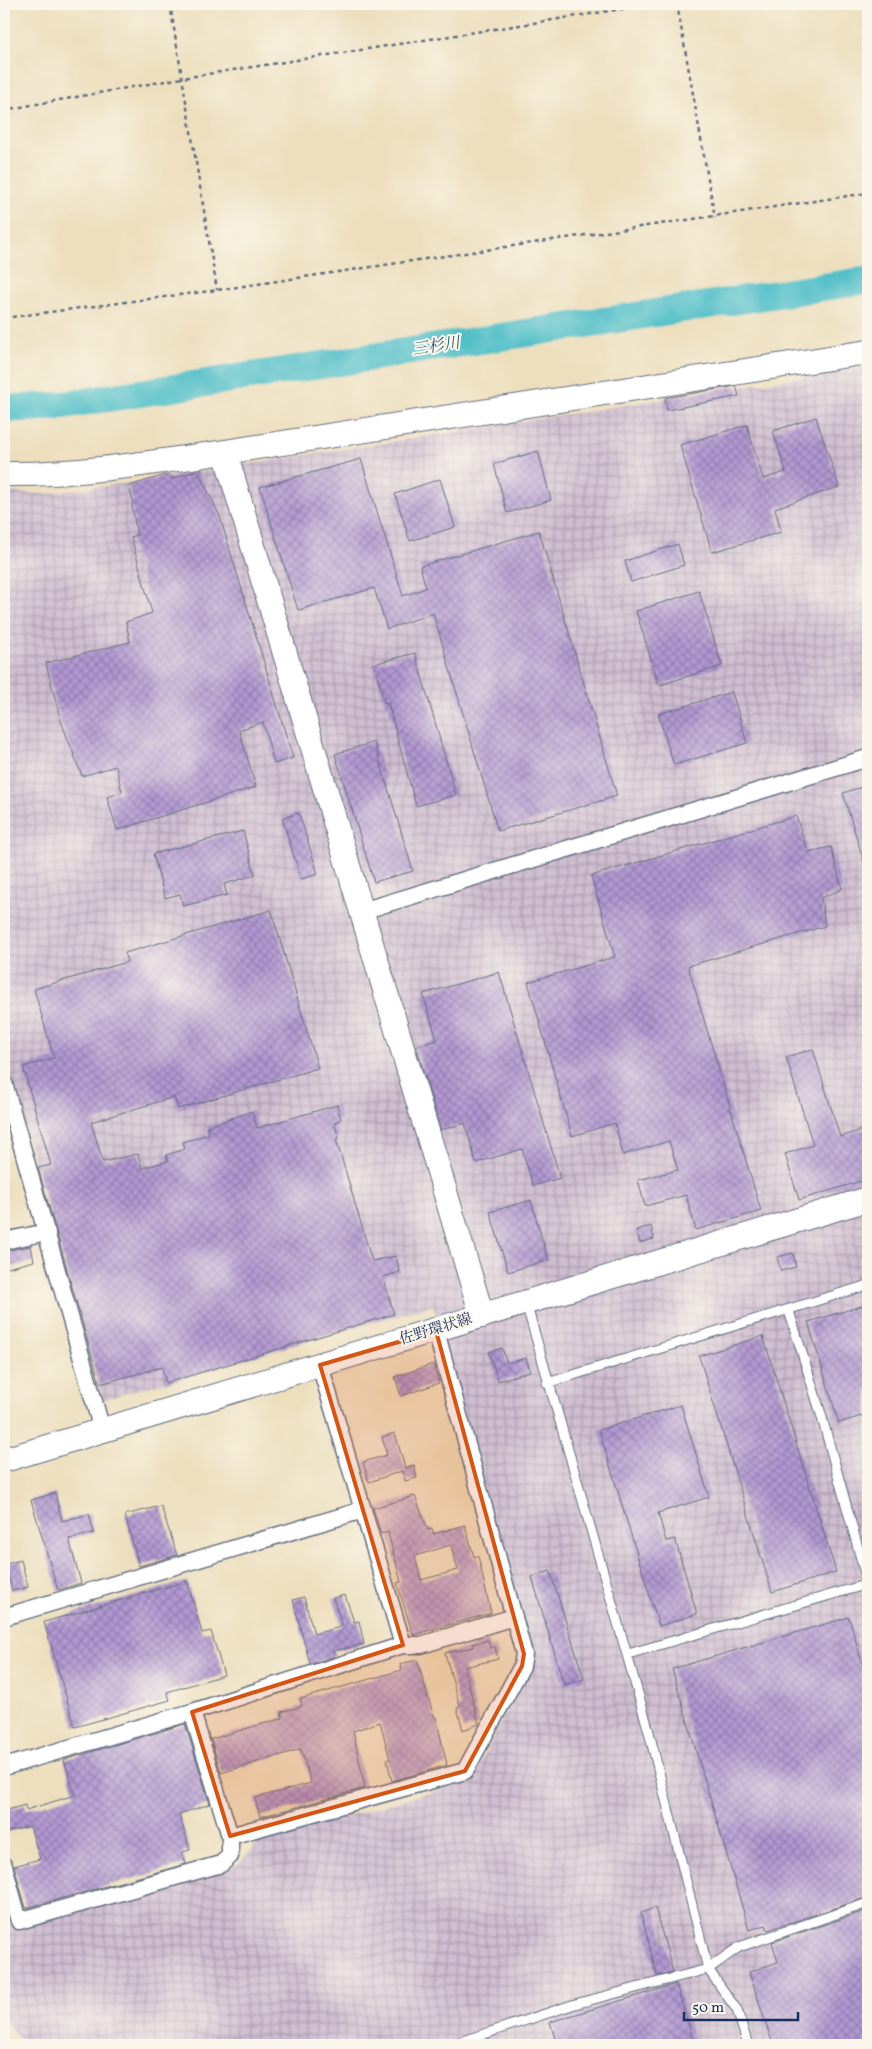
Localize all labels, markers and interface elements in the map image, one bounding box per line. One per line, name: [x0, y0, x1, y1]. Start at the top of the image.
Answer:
water label: 三杉川: [411, 332, 463, 362]
street label: 佐野環状線: [397, 1309, 475, 1351]
scale bar: [684, 1989, 798, 2021]
text: 50 m: [692, 1998, 724, 2019]

